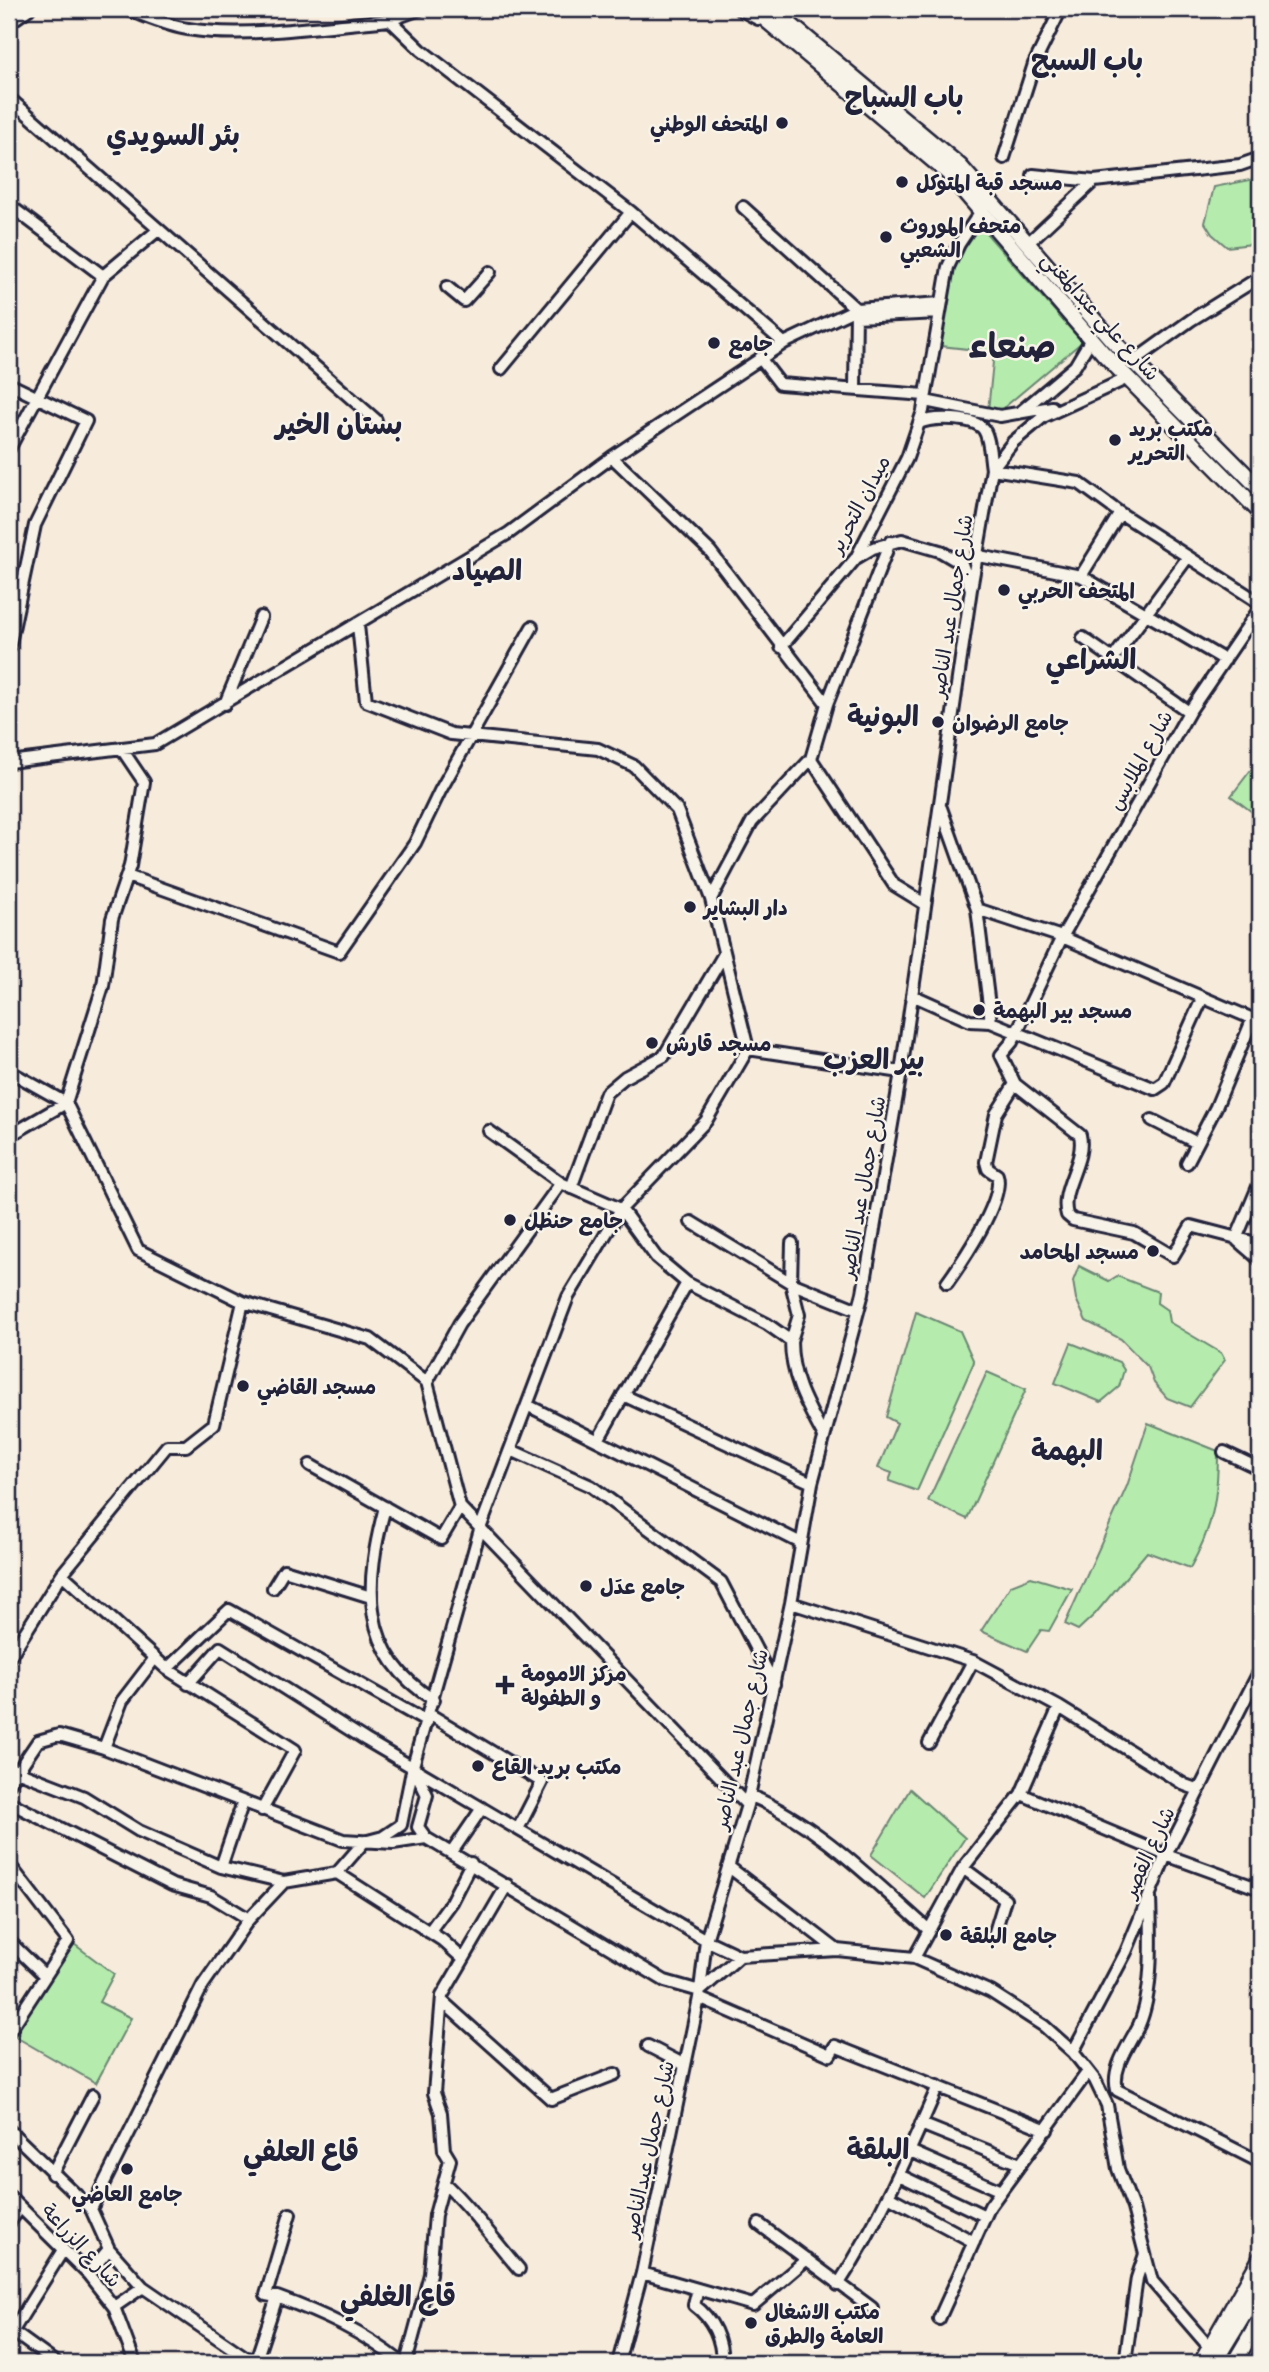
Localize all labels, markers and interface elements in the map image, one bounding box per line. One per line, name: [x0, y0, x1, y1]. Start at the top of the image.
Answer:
district label: باب السبح: [1031, 42, 1143, 79]
district label: باب السباح: [844, 79, 964, 115]
place label: المتحف الوطني: [650, 110, 768, 143]
marker: المتحف الوطني: [774, 115, 790, 131]
district label: بئر السويدي: [106, 117, 240, 156]
place label: مسجد قبة المتوكل: [916, 169, 1063, 196]
marker: مسجد قبة المتوكل: [894, 174, 910, 190]
place label: متحف الموروث الشعبي: [900, 212, 1021, 269]
marker: متحف الموروث الشعبي: [878, 229, 894, 245]
street label: شارع علي عبدالمغني: [1031, 246, 1166, 390]
district label: صنعاء: [968, 323, 1056, 367]
place label: جامع: [728, 330, 773, 359]
marker: جامع: [706, 335, 722, 351]
district label: بستان الخير: [273, 406, 402, 442]
place label: مكتب بريد التحرير: [1127, 415, 1213, 466]
marker: مكتب بريد التحرير: [1107, 432, 1123, 448]
street label: ميدان التحرير: [821, 450, 896, 559]
street label: شارع جمال عبد الناصر: [923, 513, 981, 702]
district label: الصياد: [452, 552, 522, 588]
place label: المتحف الحربي: [1018, 577, 1135, 610]
marker: المتحف الحربي: [996, 582, 1012, 598]
district label: الشراعي: [1046, 641, 1137, 685]
district label: البونية: [847, 698, 919, 735]
street label: شارع الملابس: [1101, 705, 1180, 816]
place label: جامع الرضوان: [952, 709, 1069, 738]
marker: جامع الرضوان: [930, 714, 946, 730]
place label: دار البشاير: [702, 894, 788, 921]
marker: دار البشاير: [682, 899, 698, 915]
place label: مسجد بير البهمة: [993, 997, 1132, 1024]
marker: مسجد بير البهمة: [971, 1002, 987, 1018]
place label: مسجد قارش: [666, 1030, 771, 1057]
marker: مسجد قارش: [644, 1035, 660, 1051]
district label: بير العزب: [823, 1041, 925, 1077]
street label: شارع جمال عبد الناصر: [832, 1094, 893, 1283]
place label: جامع حنظل: [524, 1207, 623, 1236]
marker: جامع حنظل: [502, 1212, 518, 1228]
place label: مسجد المحامد: [1019, 1238, 1139, 1265]
marker: مسجد المحامد: [1145, 1243, 1161, 1259]
place label: مسجد القاضي: [257, 1373, 376, 1406]
marker: مسجد القاضي: [235, 1378, 251, 1394]
district label: البهمة: [1031, 1432, 1103, 1468]
place label: جامع عدَل: [600, 1573, 685, 1602]
marker: جامع عدَل: [578, 1578, 594, 1594]
street label: شارع جمال عبد الناصر: [706, 1646, 776, 1835]
place label: مركز الامومة و الطفولة: [521, 1660, 627, 1711]
marker: مركز الامومة و الطفولة: [495, 1675, 515, 1695]
place label: مكتب بريد القاع: [492, 1753, 621, 1781]
marker: مكتب بريد القاع: [470, 1758, 486, 1774]
street label: شارع القصر: [1114, 1802, 1183, 1905]
place label: جامع البلقة: [960, 1922, 1057, 1951]
marker: جامع البلقة: [938, 1927, 954, 1943]
street label: شارع جمال عبدالناصر: [616, 2058, 682, 2242]
district label: البلقة: [847, 2131, 909, 2167]
district label: قاع العلفي: [243, 2133, 359, 2177]
marker: جامع العاضي: [119, 2161, 135, 2177]
place label: جامع العاضي: [71, 2180, 183, 2213]
street label: شارع الزراعة: [35, 2197, 128, 2294]
district label: قاع الغلفي: [340, 2278, 456, 2322]
place label: مكتب الاشغال العامة والطرق: [765, 2298, 883, 2349]
marker: مكتب الاشغال العامة والطرق: [743, 2315, 759, 2331]

